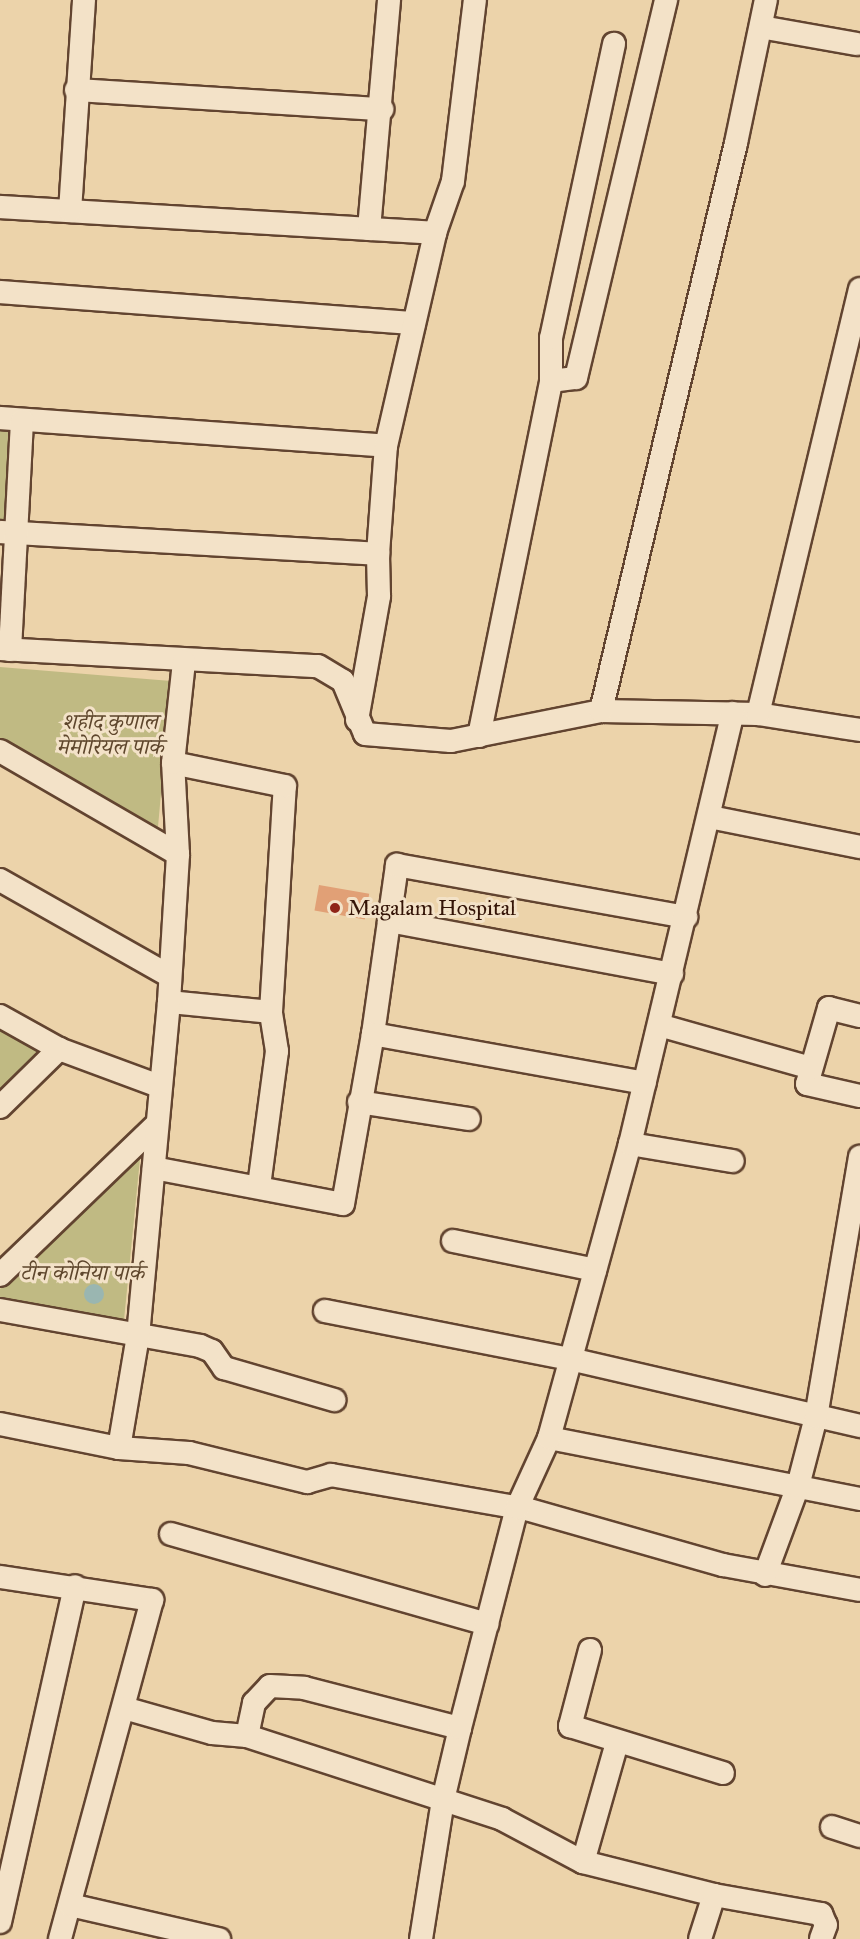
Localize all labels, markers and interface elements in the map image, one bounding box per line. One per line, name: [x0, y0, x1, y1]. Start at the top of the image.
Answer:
park label: शहीद कुणाल मेमोरियल पार्क: [56, 708, 164, 760]
place label: Magalam Hospital: [348, 895, 516, 921]
marker: Magalam Hospital: [326, 899, 344, 917]
park label: टीन कोनिया पार्क: [20, 1260, 144, 1286]

